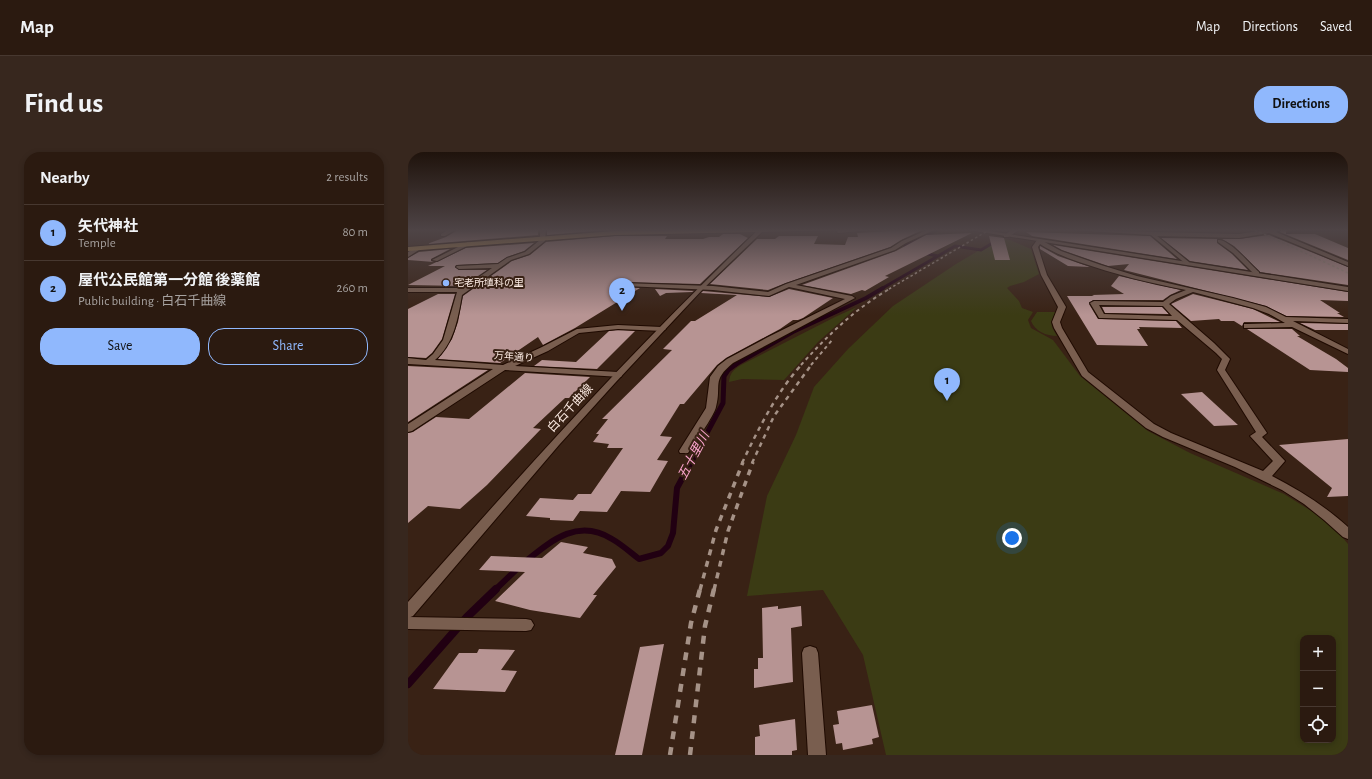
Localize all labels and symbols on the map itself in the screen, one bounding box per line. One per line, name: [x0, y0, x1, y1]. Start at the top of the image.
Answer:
place label: 宅老所埴科の里: [454, 277, 524, 288]
marker: 宅老所埴科の里: [441, 278, 451, 288]
pin: 2: [609, 278, 635, 311]
street label: 万年通り: [494, 350, 534, 363]
pin: 1: [934, 368, 960, 401]
street label: 白石千曲線: [544, 381, 595, 434]
water label: 五十里川: [675, 428, 713, 482]
your location: [1002, 528, 1022, 548]

